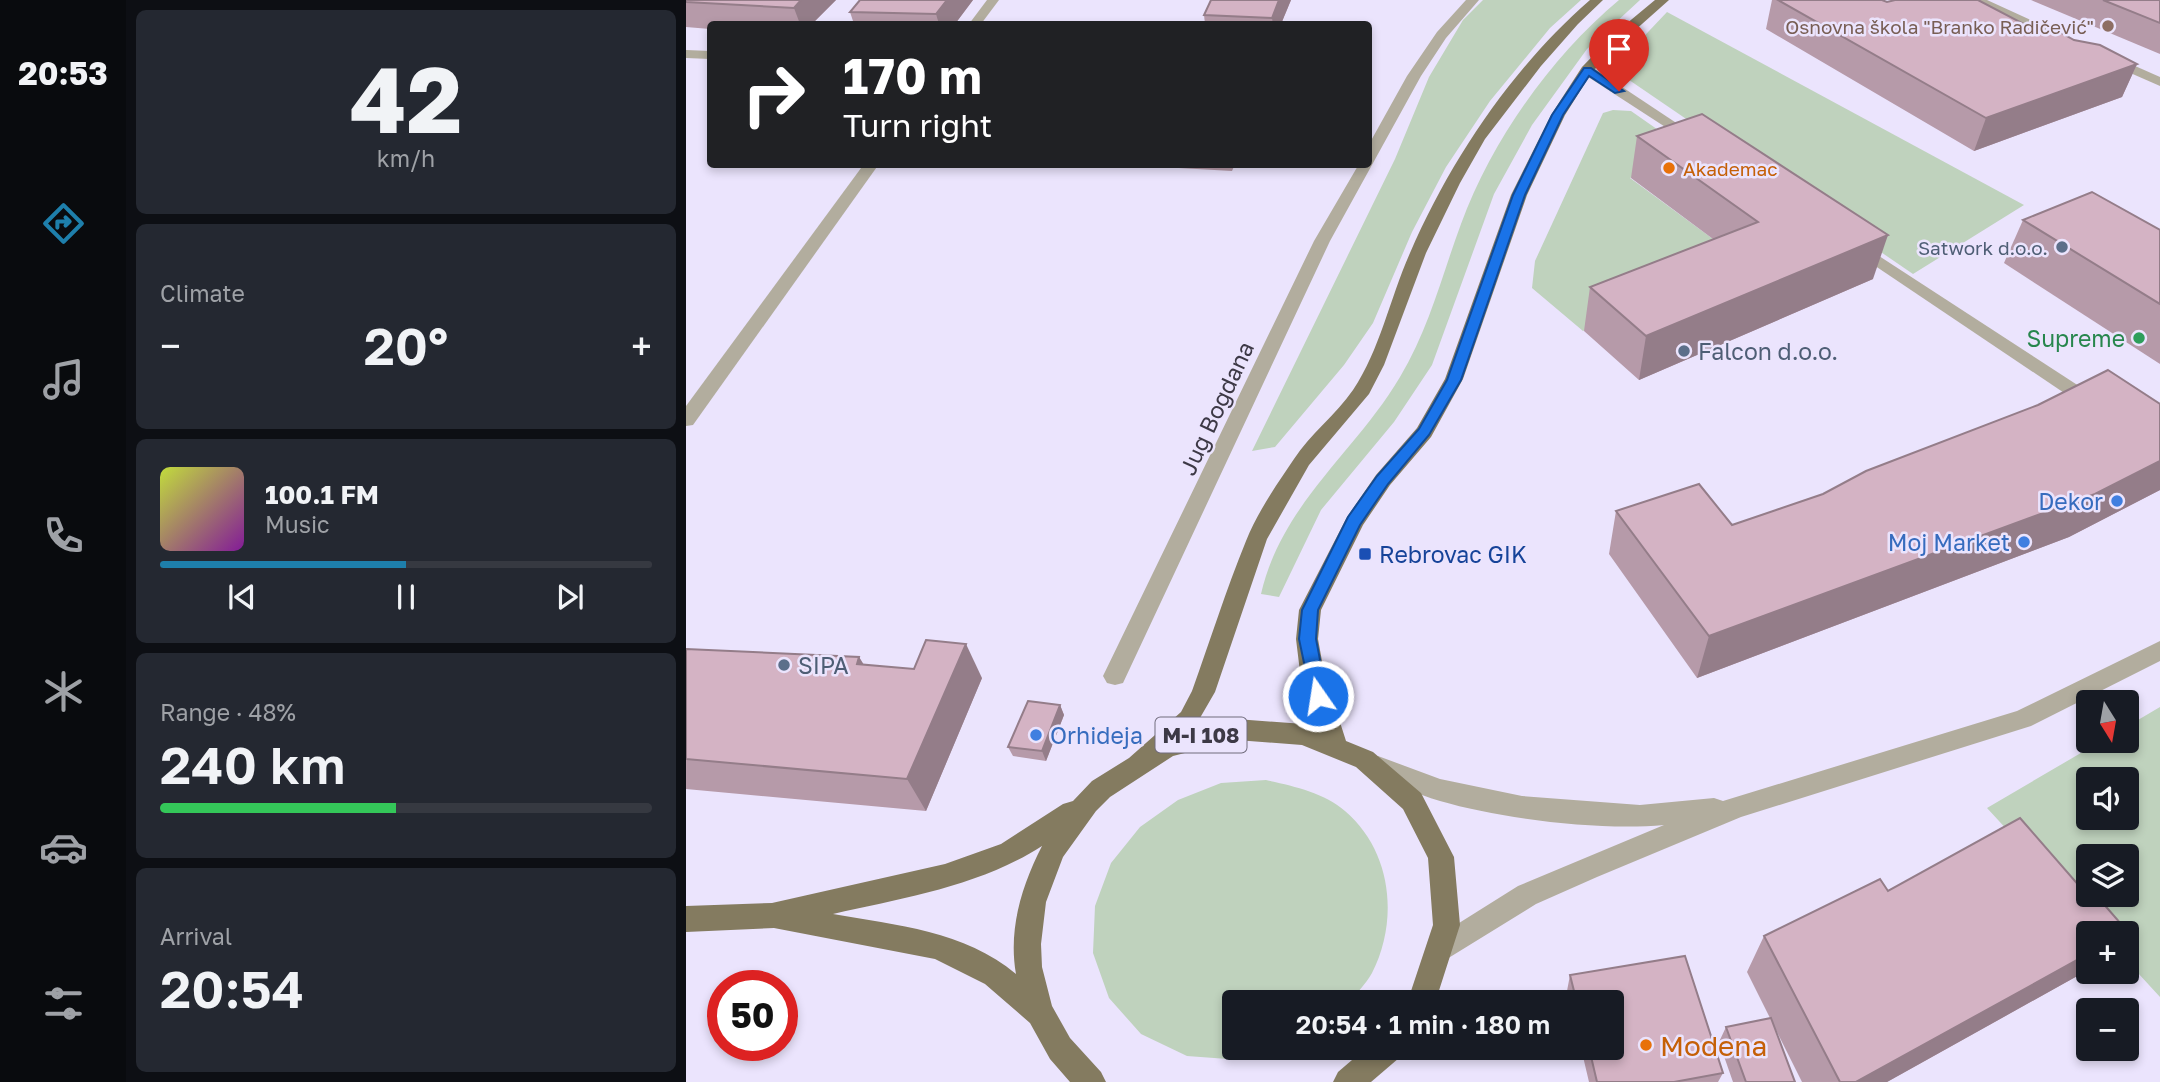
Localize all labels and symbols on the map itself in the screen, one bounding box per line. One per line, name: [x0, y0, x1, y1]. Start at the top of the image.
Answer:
place label: Osnovna škola "Branko Radičević": [1785, 15, 2094, 38]
marker: Osnovna škola "Branko Radičević": [2100, 18, 2116, 34]
pin: [1589, 19, 1649, 91]
place label: Akademac: [1683, 157, 1778, 180]
marker: Akademac: [1661, 160, 1677, 176]
place label: Satwork d.o.o.: [1918, 236, 2048, 259]
marker: Satwork d.o.o.: [2054, 239, 2070, 255]
place label: Supreme: [2026, 324, 2125, 352]
marker: Supreme: [2131, 330, 2147, 346]
street label: Jug Bogdana: [1173, 337, 1259, 479]
place label: Falcon d.o.o.: [1698, 337, 1838, 365]
marker: Falcon d.o.o.: [1676, 343, 1692, 359]
place label: Dekor: [2038, 487, 2103, 515]
marker: Dekor: [2109, 493, 2125, 509]
place label: Moj Market: [1888, 528, 2010, 556]
marker: Moj Market: [2016, 534, 2032, 550]
place label: Rebrovac GIK: [1379, 540, 1527, 568]
marker: Rebrovac GIK: [1357, 546, 1373, 562]
place label: SIPA: [798, 651, 849, 679]
marker: SIPA: [776, 657, 792, 673]
position arrow: [1281, 659, 1355, 733]
north arrow: [2076, 690, 2138, 752]
road number: M-I 108: [1156, 718, 1246, 752]
place label: Orhideja: [1050, 721, 1143, 749]
marker: Orhideja: [1028, 727, 1044, 743]
speed limit sign: 50: [707, 970, 798, 1061]
place label: Modena: [1660, 1029, 1767, 1062]
marker: Modena: [1638, 1037, 1654, 1053]

